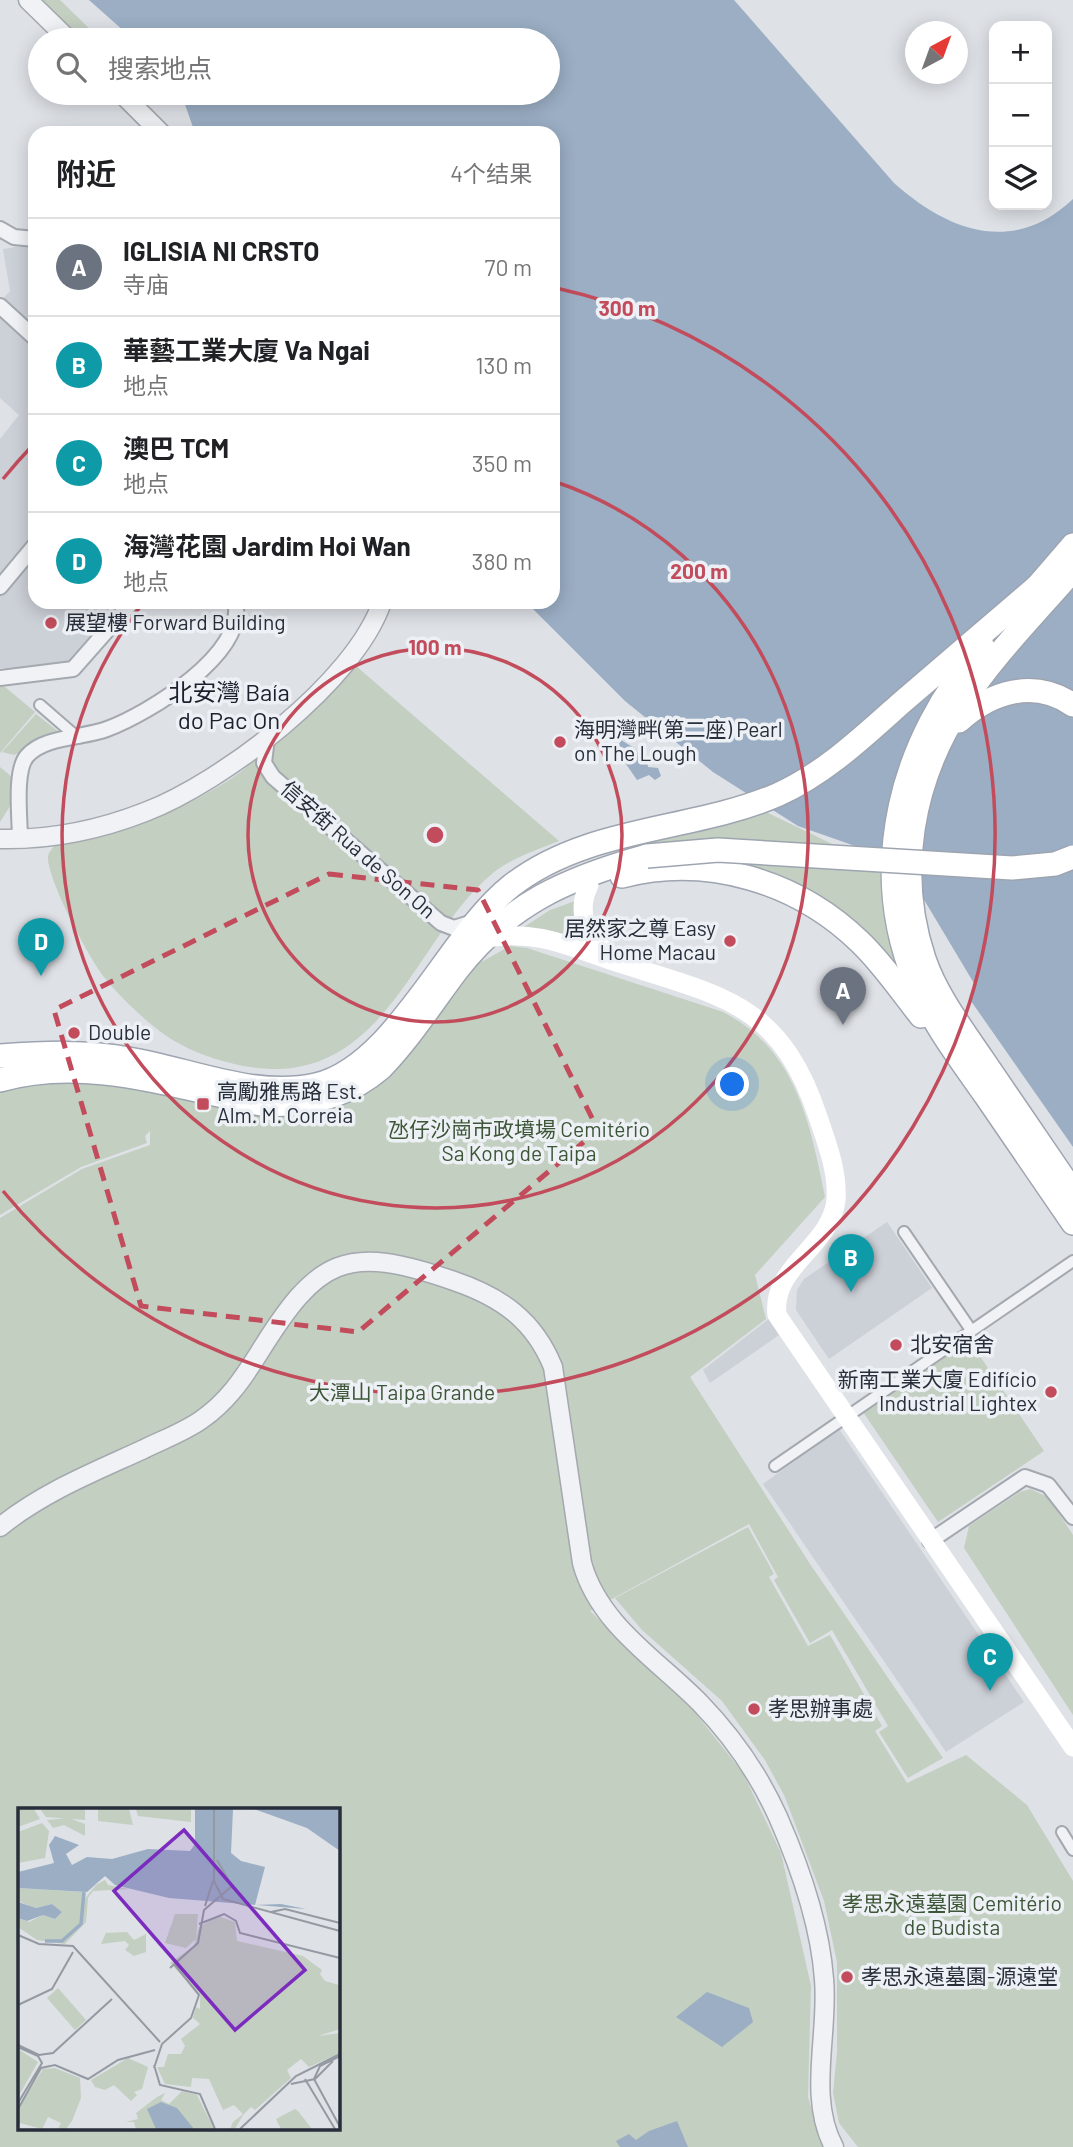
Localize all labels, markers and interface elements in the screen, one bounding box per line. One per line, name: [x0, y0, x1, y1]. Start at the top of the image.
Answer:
north arrow: [905, 21, 968, 84]
map controls: [989, 21, 1052, 210]
button: +: [989, 21, 1052, 84]
search box: [28, 28, 560, 105]
icon: search: [52, 48, 90, 86]
text: 搜索地点: [108, 52, 212, 83]
button: −: [989, 84, 1052, 147]
button: layers: [989, 147, 1052, 210]
text: 附近: [56, 155, 116, 191]
text: 4个结果: [450, 159, 532, 187]
text: IGLISIA NI CRSTO: [123, 235, 319, 266]
text: A: [71, 253, 87, 281]
text: 70 m: [485, 253, 532, 281]
text: 寺庙: [123, 270, 169, 298]
text: 300 m: [598, 295, 656, 320]
text: 華藝工業大廈 Va Ngai: [123, 334, 370, 365]
text: B: [72, 351, 86, 379]
text: 130 m: [475, 351, 532, 379]
text: 地点: [123, 371, 169, 399]
text: 澳巴 TCM: [123, 432, 229, 463]
text: C: [72, 449, 86, 477]
text: 350 m: [472, 449, 532, 477]
text: 地点: [123, 469, 169, 497]
text: 海灣花園 Jardim Hoi Wan: [123, 530, 411, 561]
text: D: [72, 547, 86, 575]
text: 380 m: [472, 547, 532, 575]
text: 200 m: [670, 558, 728, 583]
text: 地点: [123, 567, 169, 595]
place label: 展望樓 Forward Building: [65, 609, 286, 634]
marker: 展望樓 Forward Building: [43, 615, 59, 631]
text: 100 m: [408, 634, 462, 659]
district label: 北安灣 Baía do Pac On: [168, 677, 290, 734]
place label: 海明灣畔(第二座) Pearl on The Lough: [574, 716, 783, 765]
marker: 海明灣畔(第二座) Pearl on The Lough: [552, 734, 568, 750]
street label: 信安街 Rua de Son On: [277, 775, 441, 923]
centre of rings: [423, 823, 447, 847]
place label: 居然家之尊 Easy Home Macau: [564, 915, 716, 964]
pin: D: [18, 918, 64, 976]
marker: 居然家之尊 Easy Home Macau: [722, 933, 738, 949]
pin: A: [820, 967, 866, 1025]
place label: Double: [88, 1019, 151, 1044]
marker: Double: [66, 1025, 82, 1041]
your location: [715, 1067, 749, 1101]
place label: 高勵雅馬路 Est. Alm. M. Correia: [217, 1078, 362, 1127]
marker: 高勵雅馬路 Est. Alm. M. Correia: [195, 1096, 211, 1112]
park label: 氹仔沙崗市政墳場 Cemitério Sa Kong de Taipa: [388, 1116, 650, 1165]
pin: B: [828, 1234, 874, 1292]
place label: 北安宿舍: [910, 1331, 994, 1356]
marker: 北安宿舍: [888, 1337, 904, 1353]
place label: 新南工業大廈 Edifício Industrial Lightex: [838, 1366, 1037, 1415]
park label: 大潭山 Taipa Grande: [309, 1379, 495, 1404]
marker: 新南工業大廈 Edifício Industrial Lightex: [1043, 1384, 1059, 1400]
pin: C: [967, 1633, 1013, 1691]
place label: 孝思辦事處: [768, 1695, 873, 1720]
marker: 孝思辦事處: [746, 1701, 762, 1717]
inset map: [18, 1808, 340, 2130]
park label: 孝思永遠墓園 Cemitério de Budista: [842, 1890, 1062, 1939]
place label: 孝思永遠墓園-源遠堂: [861, 1963, 1058, 1988]
marker: 孝思永遠墓園-源遠堂: [839, 1969, 855, 1985]

